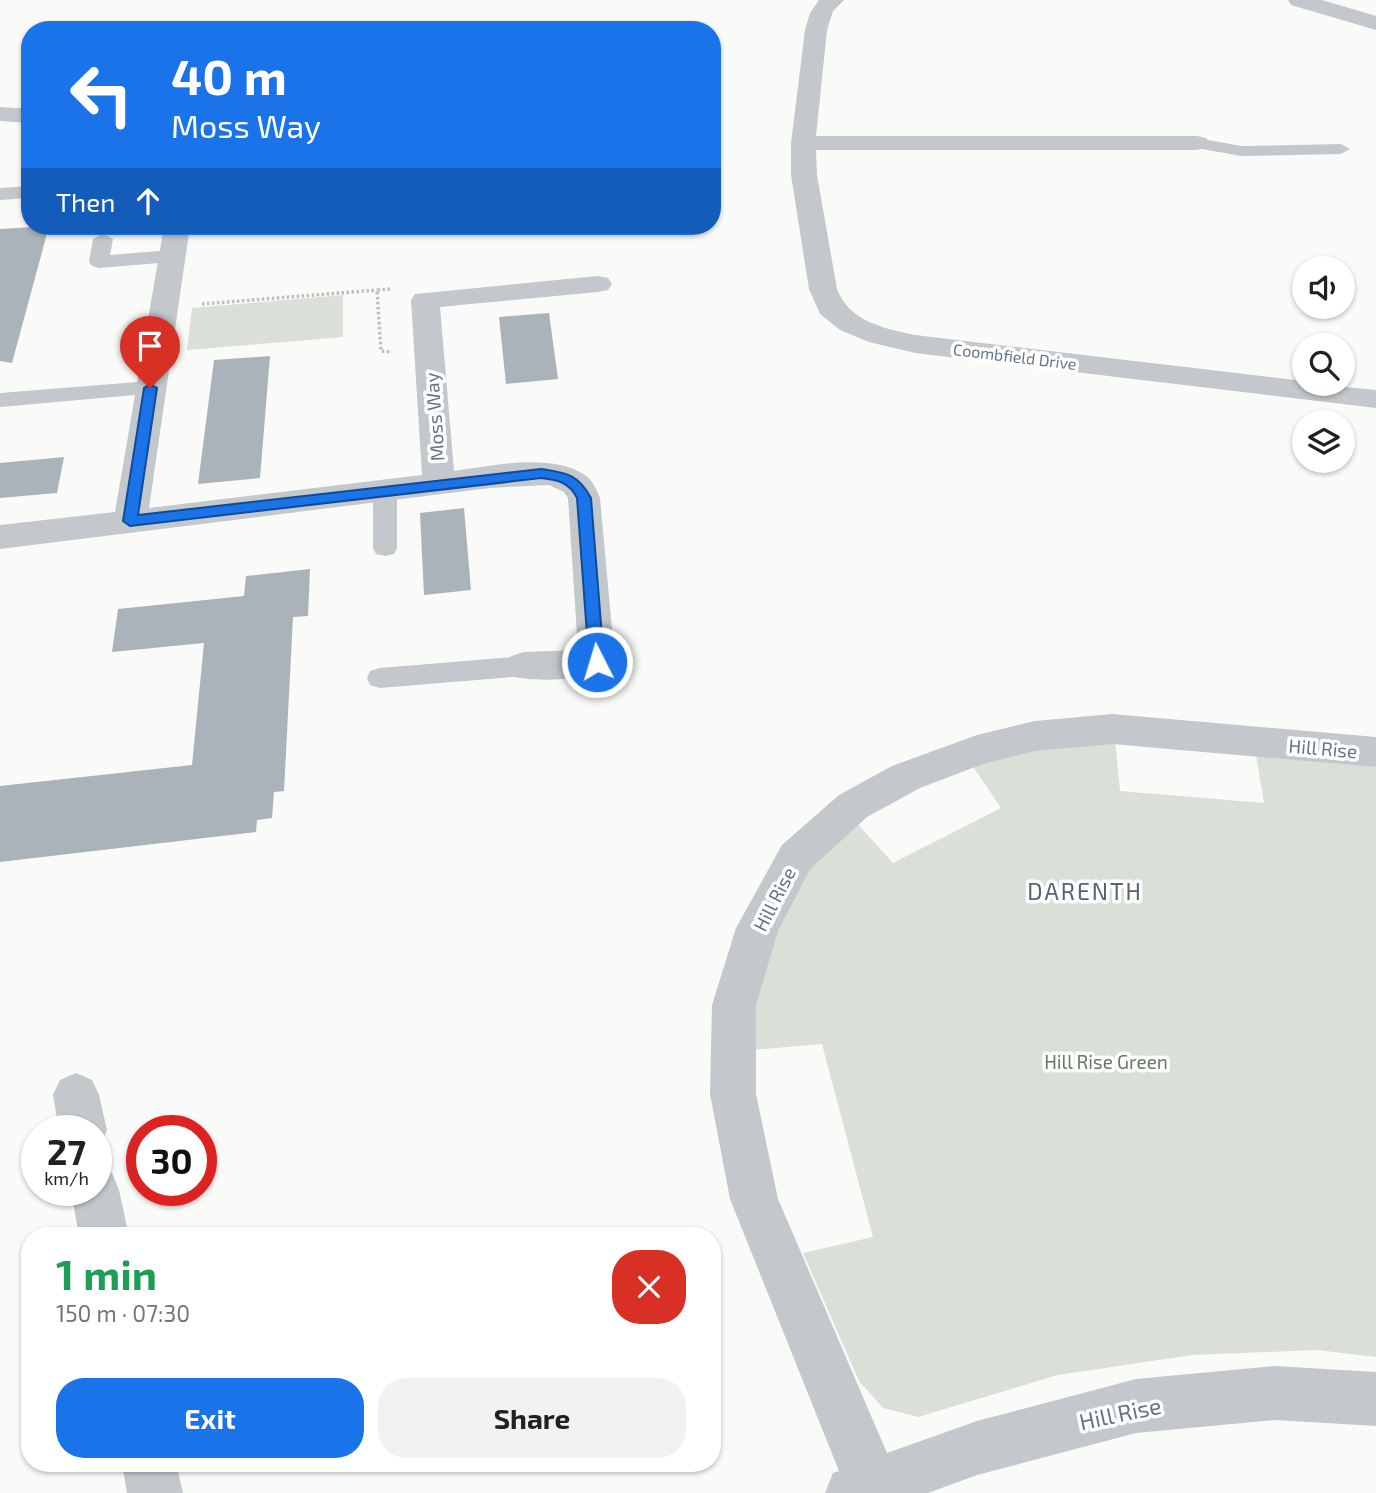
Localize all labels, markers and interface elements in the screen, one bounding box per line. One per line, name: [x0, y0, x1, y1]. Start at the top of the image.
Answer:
text: 40 m: [171, 46, 287, 105]
icon: left: [56, 49, 147, 140]
text: Moss Way: [171, 106, 321, 144]
icon: ahead: [129, 182, 167, 220]
text: Then: [56, 186, 115, 217]
map controls: [1292, 256, 1355, 473]
button: sound: [1292, 256, 1355, 319]
pin: [120, 316, 180, 388]
icon: arrive: [131, 327, 169, 365]
button: search: [1292, 333, 1355, 396]
street label: Coombfield Drive: [952, 339, 1078, 373]
street label: Moss Way: [419, 372, 449, 462]
button: layers: [1292, 410, 1355, 473]
position arrow: [560, 625, 634, 699]
street label: Hill Rise: [1288, 734, 1358, 762]
street label: Hill Rise: [748, 863, 800, 935]
district label: DARENTH: [1027, 877, 1143, 905]
park label: Hill Rise Green: [1044, 1050, 1168, 1073]
speed limit sign: 30: [126, 1115, 217, 1206]
text: 27: [47, 1130, 86, 1172]
text: km/h: [44, 1167, 89, 1189]
text: 1 min: [56, 1248, 157, 1298]
button: close: [612, 1250, 686, 1324]
text: 150 m · 07:30: [56, 1299, 190, 1327]
button: Exit: [56, 1378, 364, 1458]
button: Share: [378, 1378, 686, 1458]
street label: Hill Rise: [1076, 1391, 1164, 1435]

